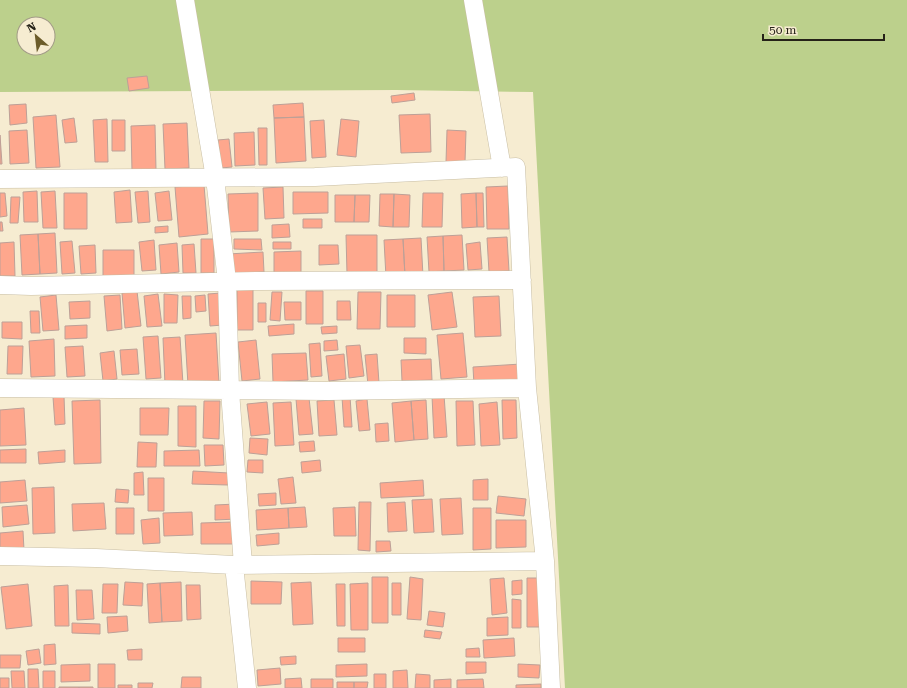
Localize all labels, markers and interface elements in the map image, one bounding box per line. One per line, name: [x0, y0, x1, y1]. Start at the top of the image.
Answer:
north arrow: [16, 16, 56, 56]
scale bar: [763, 16, 884, 42]
text: N: [25, 20, 39, 35]
text: 50 m: [769, 23, 796, 37]

